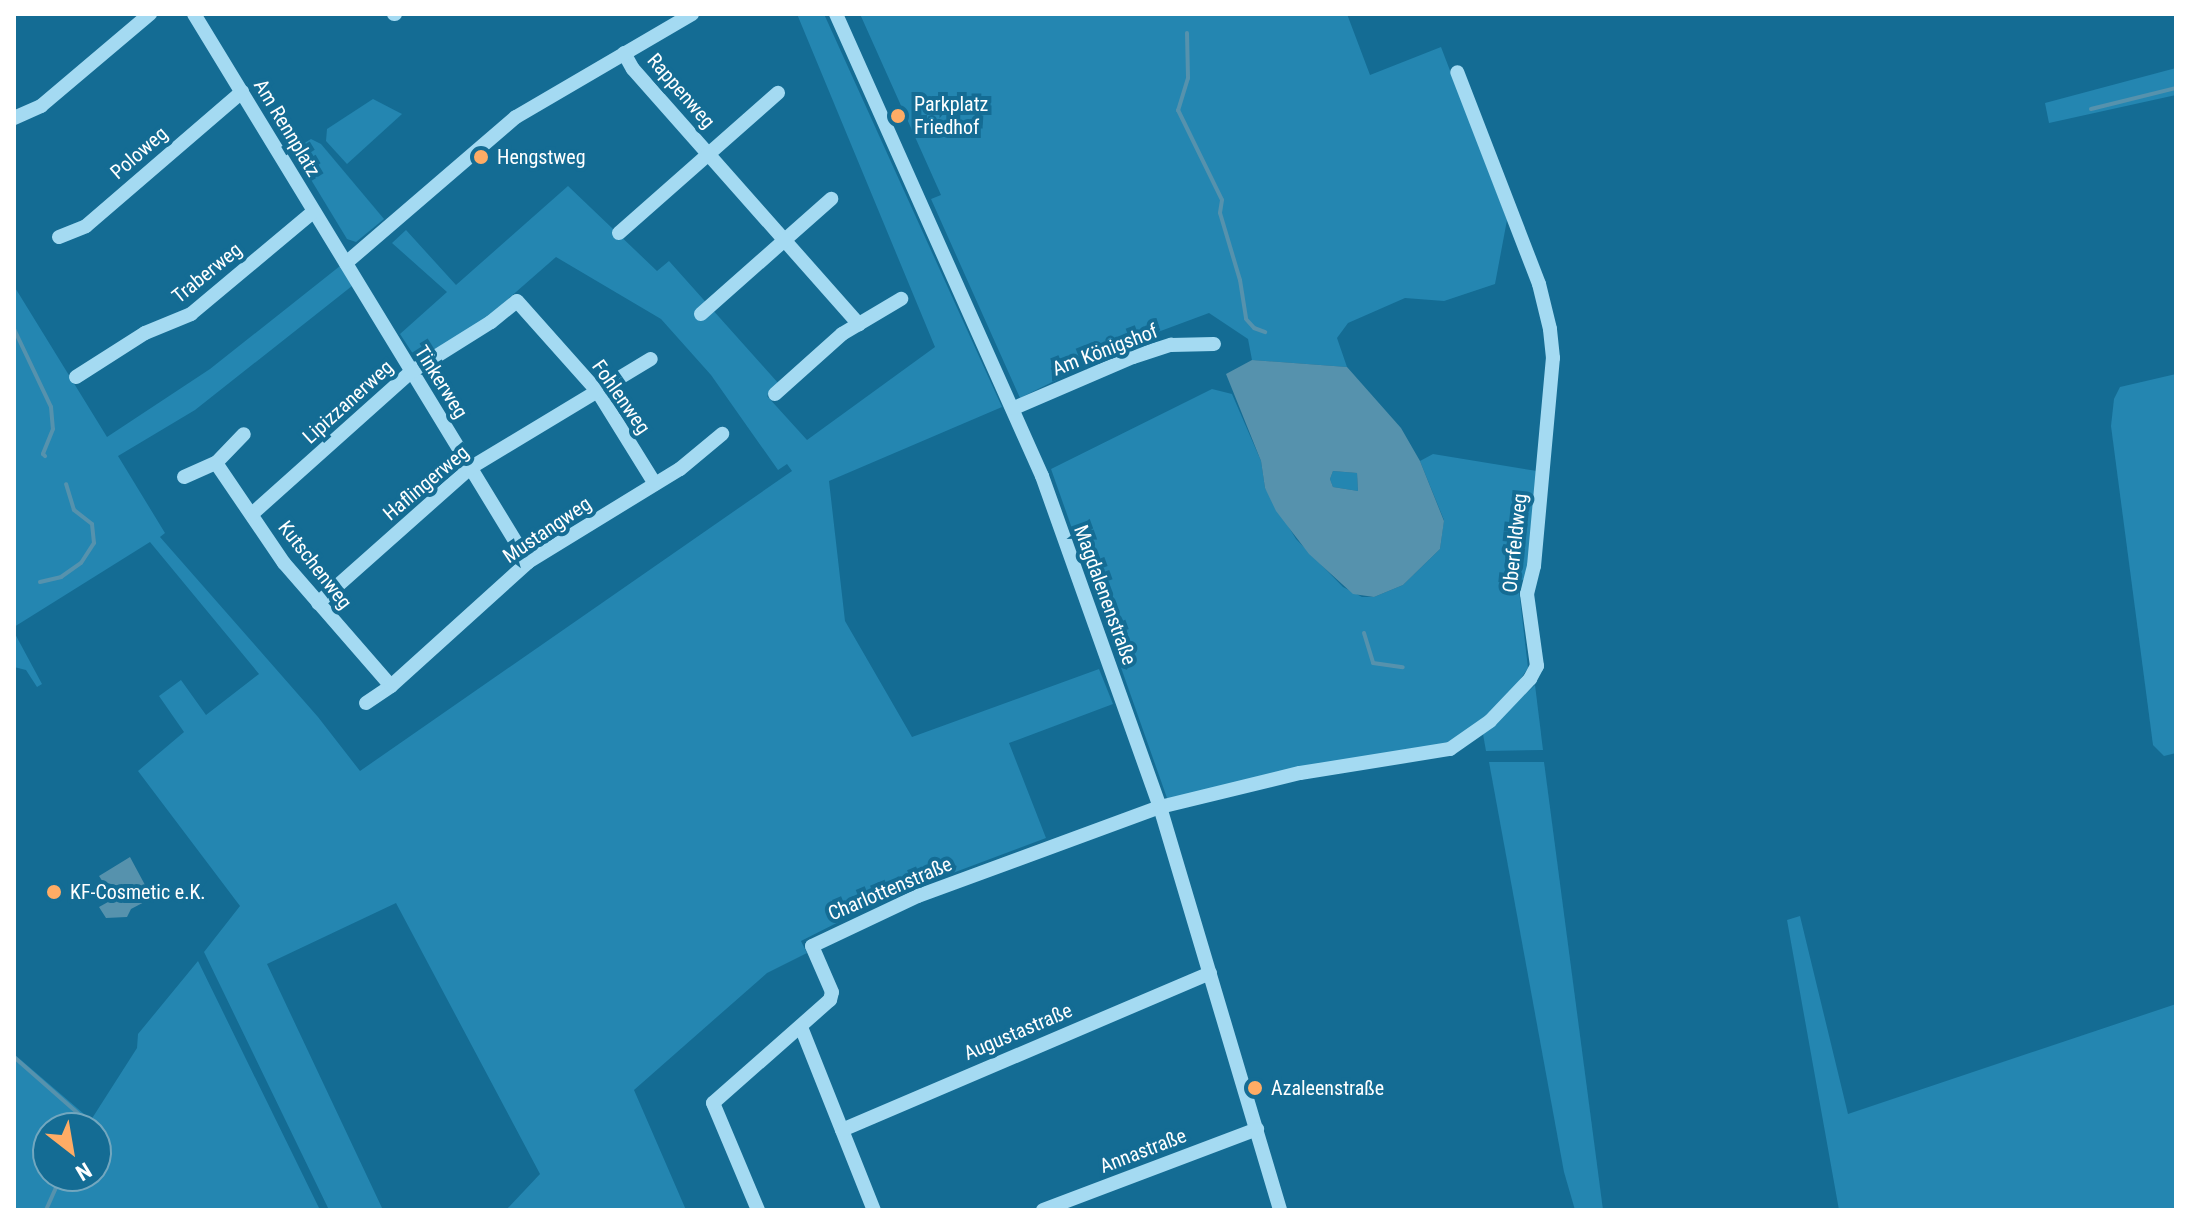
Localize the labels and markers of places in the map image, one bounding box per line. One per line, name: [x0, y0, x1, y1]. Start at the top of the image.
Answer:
place label: Parkplatz Friedhof: [914, 92, 988, 139]
marker: Parkplatz Friedhof: [889, 107, 907, 125]
place label: Hengstweg: [497, 145, 586, 169]
marker: Hengstweg: [472, 148, 490, 166]
place label: KF-Cosmetic e.K.: [70, 880, 206, 904]
marker: KF-Cosmetic e.K.: [45, 883, 63, 901]
place label: Azaleenstraße: [1271, 1076, 1384, 1100]
marker: Azaleenstraße: [1246, 1079, 1264, 1097]

